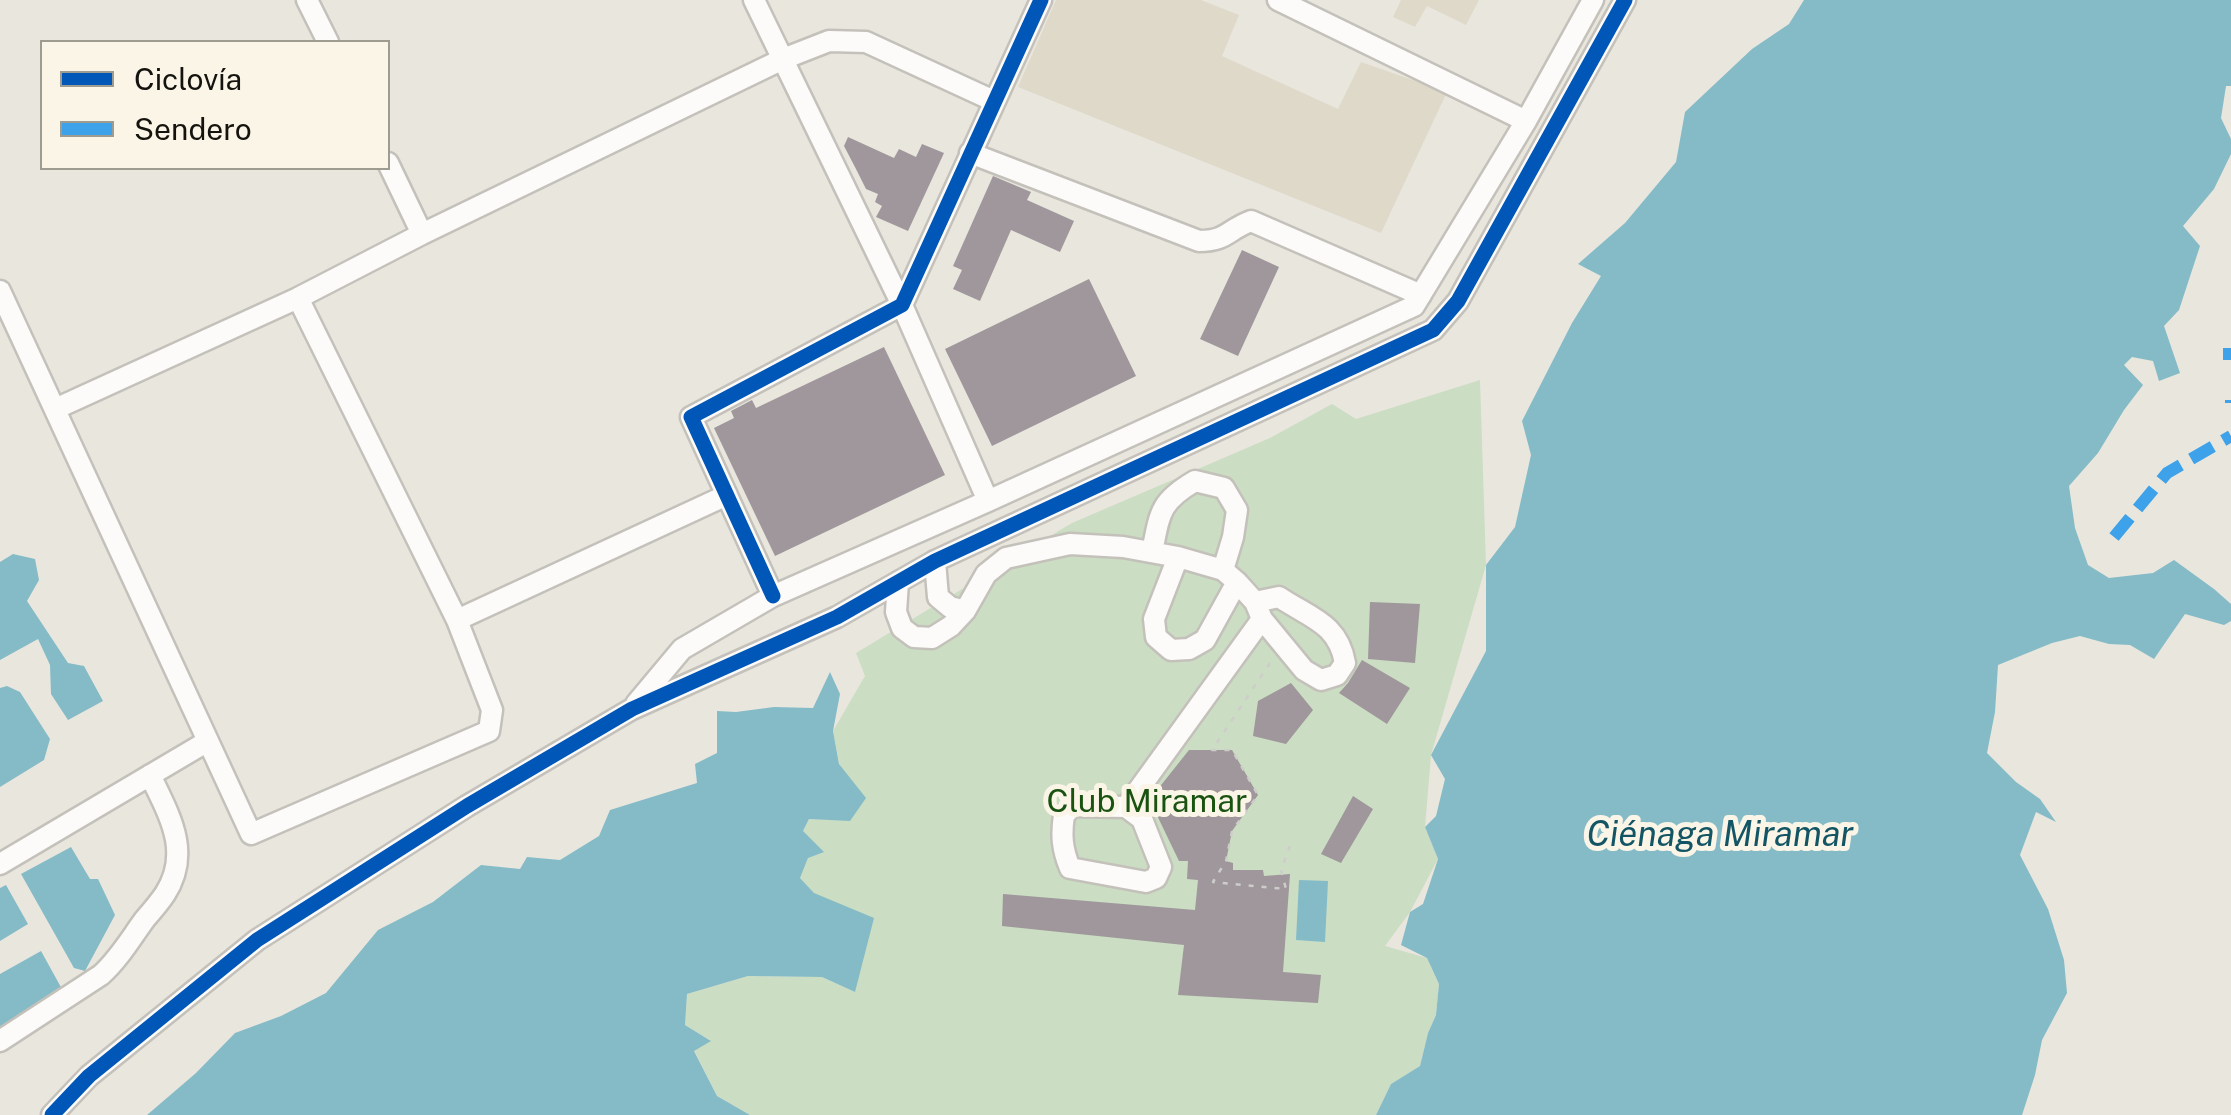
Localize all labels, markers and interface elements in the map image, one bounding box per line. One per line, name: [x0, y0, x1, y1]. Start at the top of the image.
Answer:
legend: [40, 40, 390, 170]
text: Ciclovía: [134, 61, 242, 97]
text: Sendero: [134, 111, 252, 147]
park label: Club Miramar: [1047, 783, 1247, 821]
water label: Ciénaga Miramar: [1586, 814, 1854, 856]

